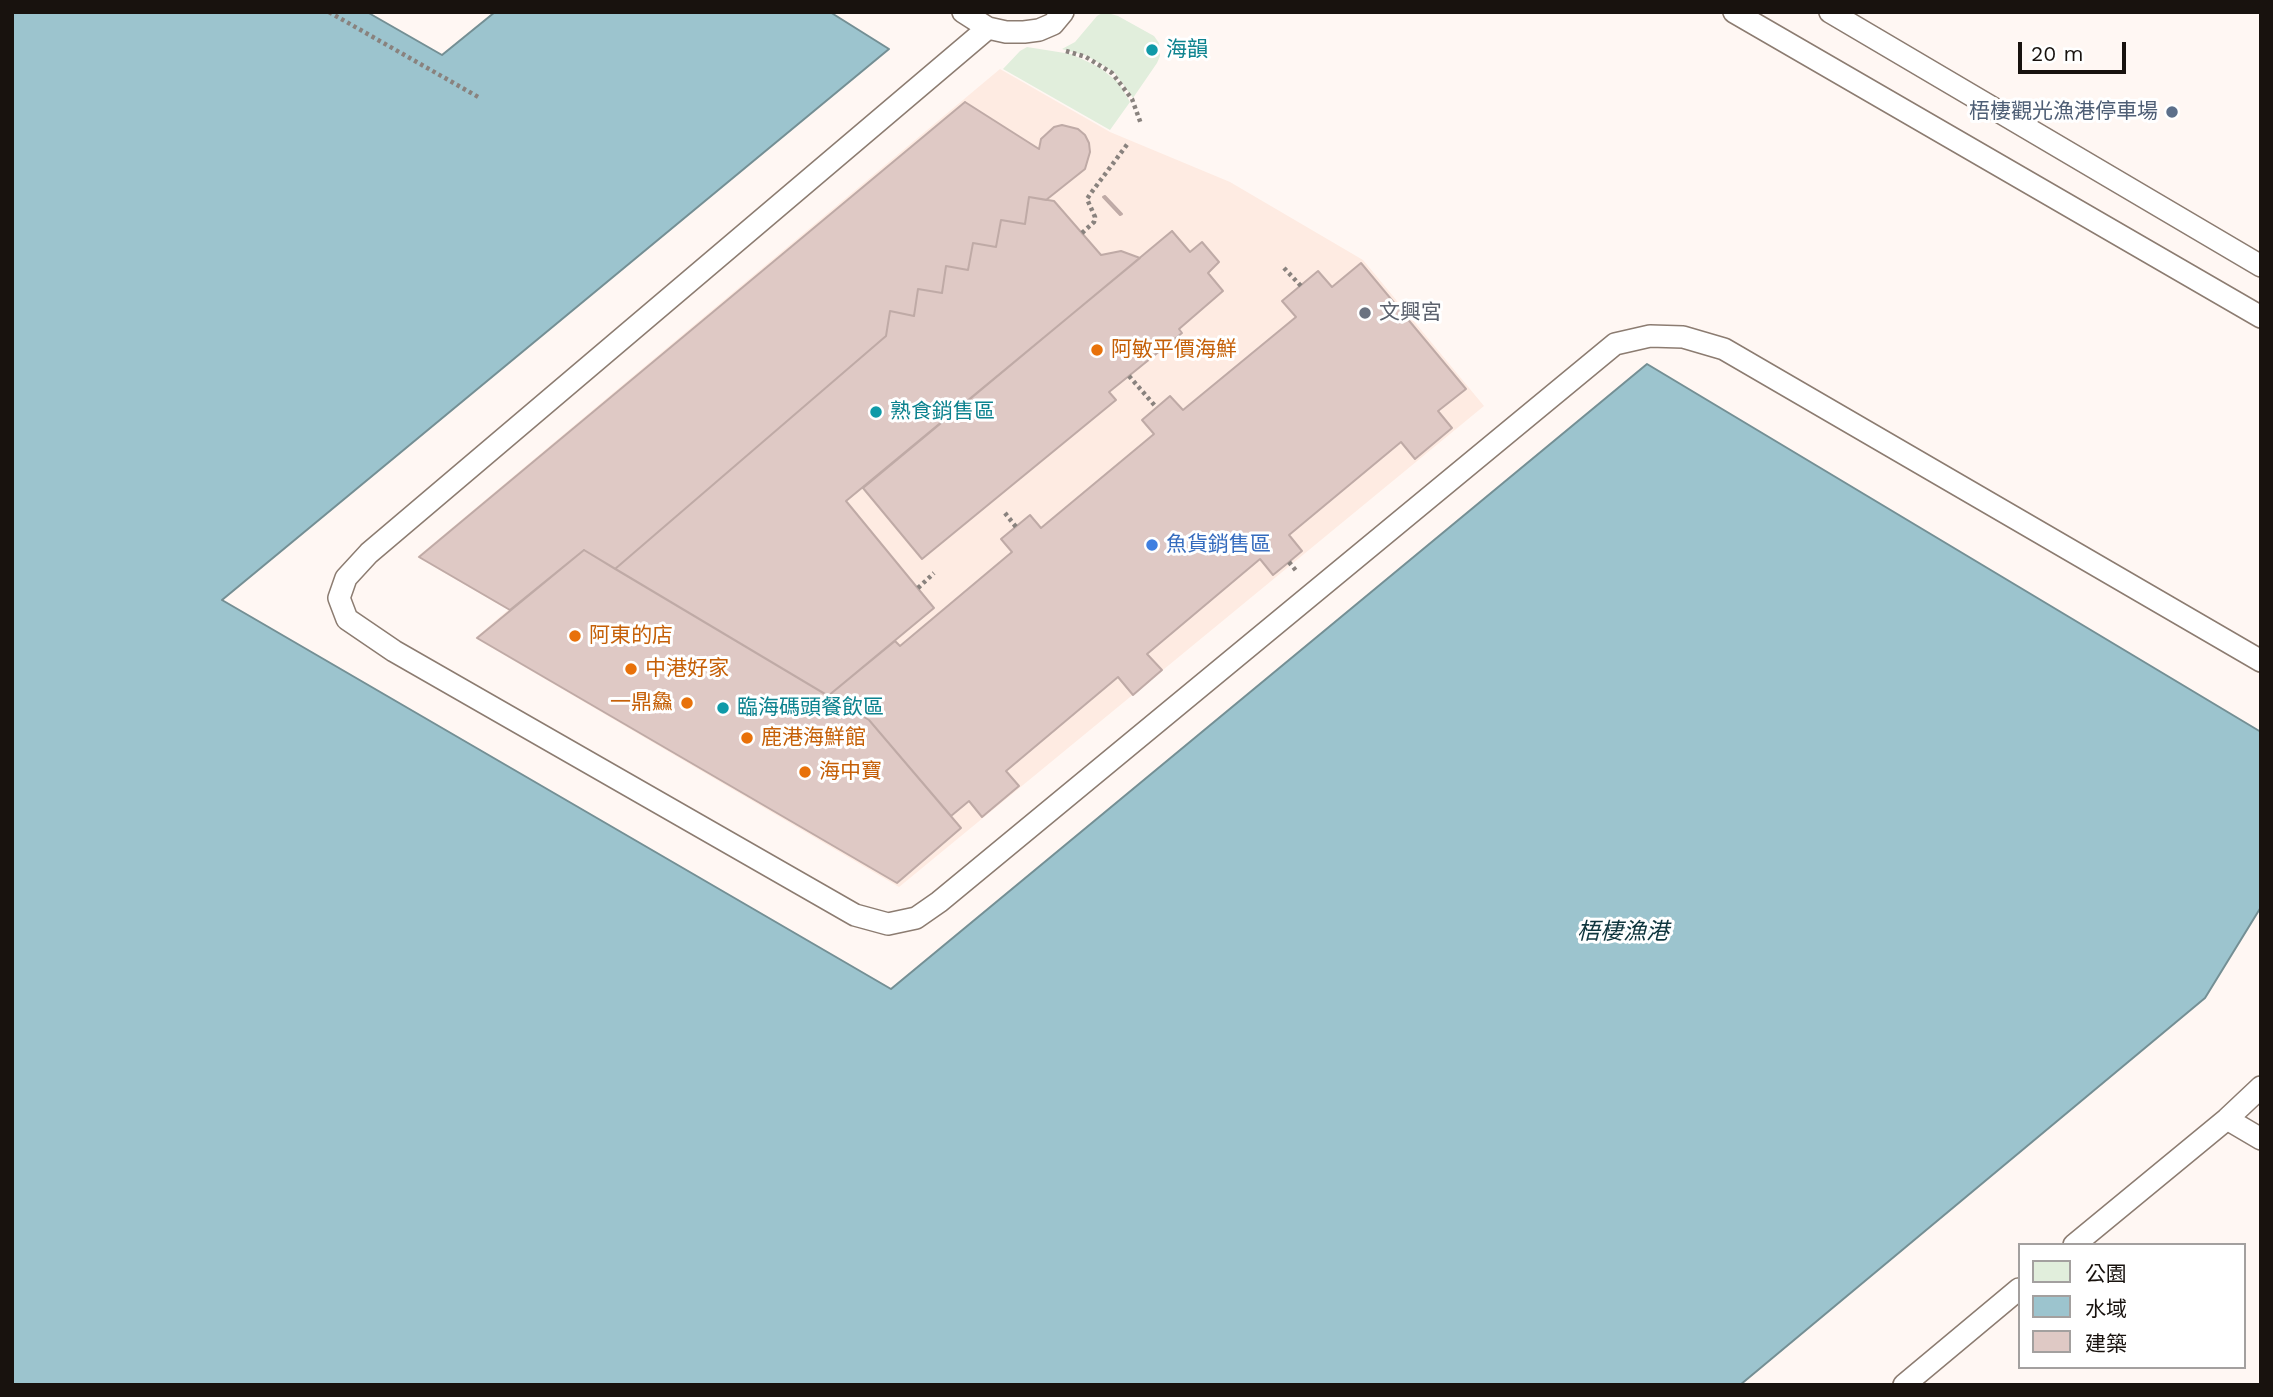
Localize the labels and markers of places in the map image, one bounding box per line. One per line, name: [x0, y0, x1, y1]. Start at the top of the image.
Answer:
place label: 海韻: [1166, 37, 1208, 63]
marker: 海韻: [1144, 42, 1160, 58]
place label: 梧棲觀光漁港停車場: [1969, 99, 2158, 125]
marker: 梧棲觀光漁港停車場: [2164, 104, 2180, 120]
place label: 文興宮: [1379, 300, 1442, 326]
marker: 文興宮: [1357, 305, 1373, 321]
place label: 阿敏平價海鮮: [1111, 337, 1237, 363]
marker: 阿敏平價海鮮: [1089, 342, 1105, 358]
place label: 熟食銷售區: [890, 399, 995, 425]
marker: 熟食銷售區: [868, 404, 884, 420]
place label: 魚貨銷售區: [1166, 532, 1271, 558]
marker: 魚貨銷售區: [1144, 537, 1160, 553]
place label: 阿東的店: [589, 623, 673, 649]
marker: 阿東的店: [567, 628, 583, 644]
place label: 中港好家: [645, 656, 729, 682]
marker: 中港好家: [623, 661, 639, 677]
place label: 一鼎鱻: [610, 690, 673, 716]
marker: 一鼎鱻: [679, 695, 695, 711]
place label: 臨海碼頭餐飲區: [737, 695, 884, 721]
marker: 臨海碼頭餐飲區: [715, 700, 731, 716]
place label: 鹿港海鮮館: [761, 725, 866, 751]
marker: 鹿港海鮮館: [739, 730, 755, 746]
place label: 海中寶: [819, 759, 882, 785]
marker: 海中寶: [797, 764, 813, 780]

